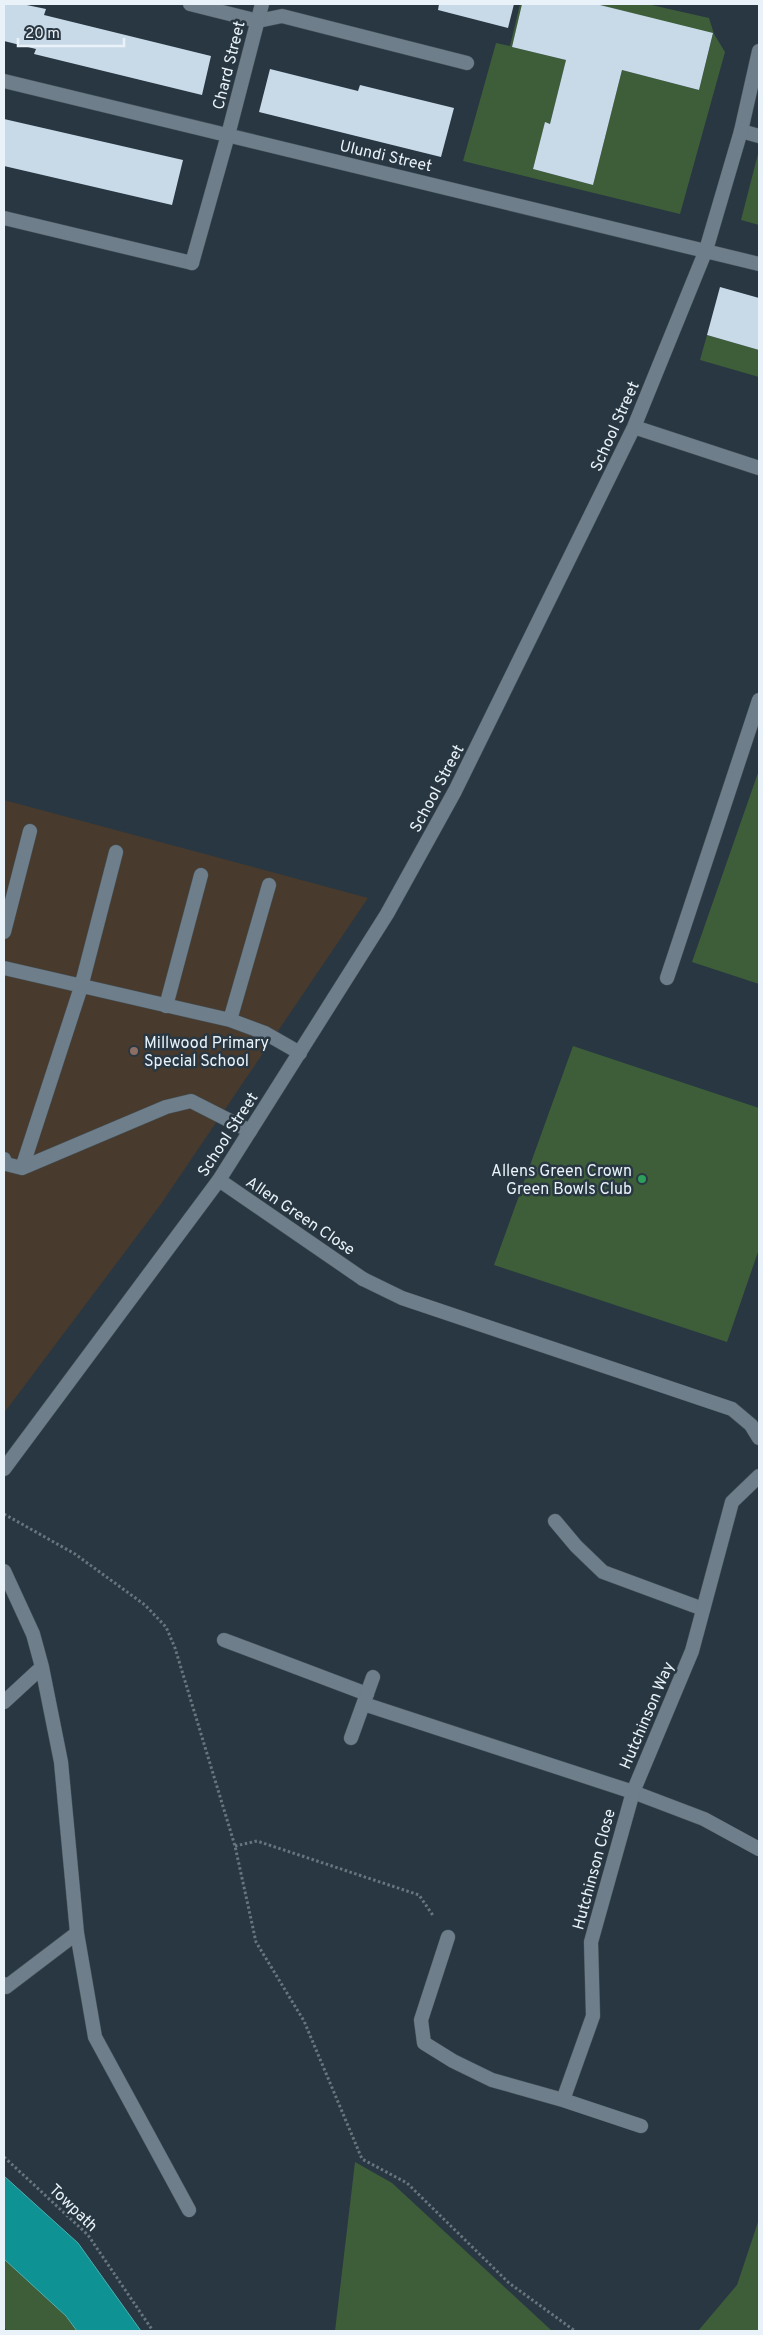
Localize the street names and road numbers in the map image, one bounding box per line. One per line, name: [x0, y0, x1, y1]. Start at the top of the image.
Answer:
street label: Chard Street: [209, 19, 251, 112]
street label: Ulundi Street: [337, 137, 434, 177]
street label: School Street: [587, 379, 645, 475]
street label: School Street: [406, 742, 469, 836]
street label: School Street: [194, 1089, 263, 1181]
street label: Allen Green Close: [242, 1173, 358, 1261]
street label: Hutchinson Way: [616, 1659, 679, 1772]
street label: Hutchinson Close: [569, 1807, 621, 1932]
street label: Towpath: [44, 2180, 101, 2237]

